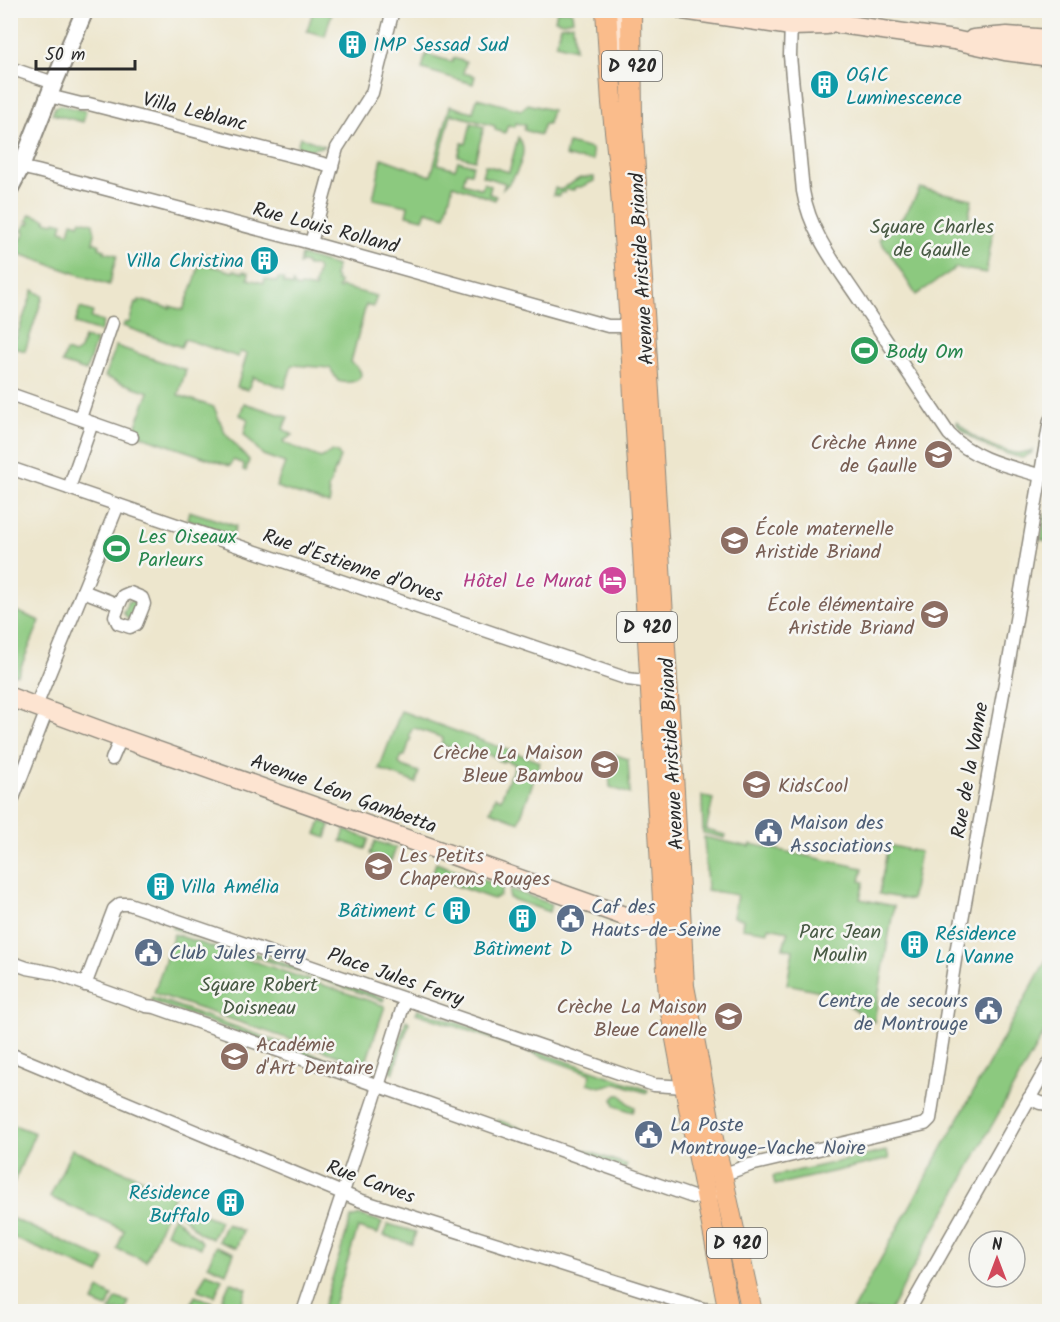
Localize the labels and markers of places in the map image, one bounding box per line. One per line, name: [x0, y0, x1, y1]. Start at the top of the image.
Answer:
building icon: IMP Sessad Sud: [336, 28, 368, 60]
place label: IMP Sessad Sud: [373, 30, 509, 62]
place label: OGIC Luminescence: [846, 60, 962, 115]
building icon: OGIC Luminescence: [809, 69, 841, 101]
building icon: Villa Christina: [249, 244, 281, 276]
place label: Villa Christina: [126, 246, 244, 278]
sports icon: Body Om: [849, 335, 881, 367]
place label: Body Om: [886, 337, 963, 369]
place label: Crèche Anne de Gaulle: [811, 428, 917, 483]
school or university icon: Crèche Anne de Gaulle: [922, 438, 954, 470]
place label: École maternelle Aristide Briand: [755, 514, 894, 569]
place label: Les Oiseaux Parleurs: [138, 522, 237, 577]
school or university icon: École maternelle Aristide Briand: [718, 524, 750, 556]
sports icon: Les Oiseaux Parleurs: [101, 532, 133, 564]
hotel icon: Hôtel Le Murat: [597, 564, 629, 596]
place label: Hôtel Le Murat: [463, 566, 592, 598]
place label: École élémentaire Aristide Briand: [767, 590, 915, 645]
school or university icon: École élémentaire Aristide Briand: [919, 599, 951, 631]
place label: Crèche La Maison Bleue Bambou: [433, 738, 583, 793]
school or university icon: Crèche La Maison Bleue Bambou: [588, 748, 620, 780]
school or university icon: KidsCool: [741, 769, 773, 801]
place label: KidsCool: [778, 771, 848, 803]
place label: Maison des Associations: [790, 808, 893, 863]
public building icon: Maison des Associations: [753, 817, 785, 849]
place label: Les Petits Chaperons Rouges: [399, 841, 550, 896]
school or university icon: Les Petits Chaperons Rouges: [362, 850, 394, 882]
building icon: Villa Amélia: [144, 870, 176, 902]
place label: Villa Amélia: [181, 872, 279, 904]
place label: Caf des Hauts-de-Seine: [591, 892, 721, 947]
building icon: Bâtiment C: [441, 894, 473, 926]
place label: Bâtiment C: [338, 896, 436, 928]
building icon: Bâtiment D: [507, 902, 539, 934]
public building icon: Caf des Hauts-de-Seine: [554, 902, 586, 934]
place label: Résidence La Vanne: [935, 919, 1016, 974]
building icon: Résidence La Vanne: [898, 928, 930, 960]
place label: Bâtiment D: [474, 934, 573, 966]
public building icon: Club Jules Ferry: [132, 936, 164, 968]
place label: Club Jules Ferry: [169, 938, 306, 970]
place label: Centre de secours de Montrouge: [818, 986, 968, 1041]
place label: Crèche La Maison Bleue Canelle: [557, 992, 707, 1047]
public building icon: Centre de secours de Montrouge: [973, 995, 1005, 1027]
school or university icon: Crèche La Maison Bleue Canelle: [712, 1001, 744, 1033]
place label: Académie d'Art Dentaire: [256, 1030, 373, 1085]
school or university icon: Académie d'Art Dentaire: [219, 1040, 251, 1072]
place label: La Poste Montrouge-Vache Noire: [670, 1110, 866, 1165]
public building icon: La Poste Montrouge-Vache Noire: [633, 1119, 665, 1151]
place label: Résidence Buffalo: [129, 1178, 210, 1233]
building icon: Résidence Buffalo: [215, 1187, 247, 1219]

